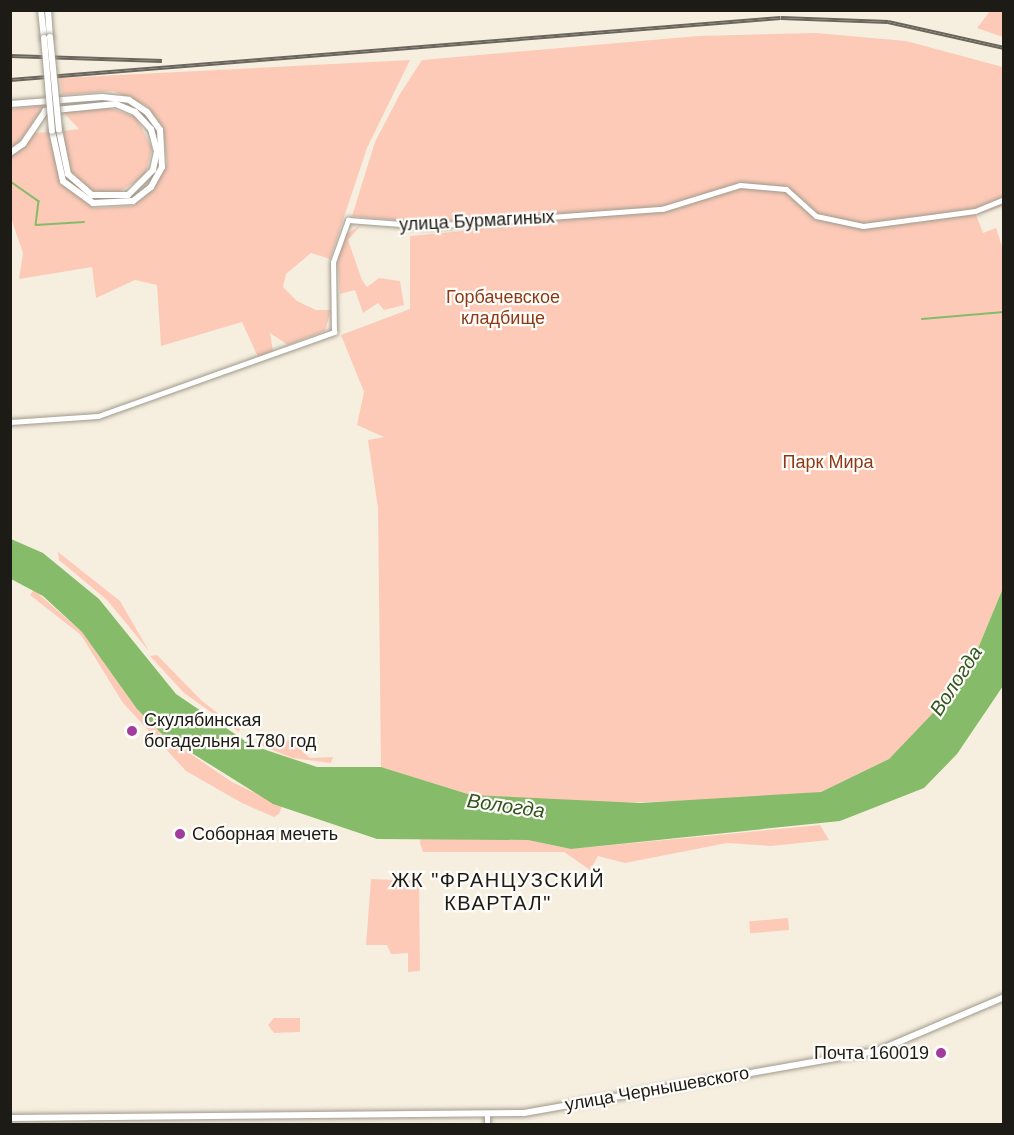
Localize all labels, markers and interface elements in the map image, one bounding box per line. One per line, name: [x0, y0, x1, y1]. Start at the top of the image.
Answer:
street label: улица Бурмагиных: [399, 206, 555, 236]
park label: Горбачевское кладбище: [446, 287, 560, 330]
park label: Парк Мира: [783, 451, 873, 473]
water label: Вологда: [925, 642, 987, 720]
place label: Скулябинская богадельня 1780 год: [144, 710, 316, 752]
marker: Скулябинская богадельня 1780 год: [125, 724, 139, 738]
water label: Вологда: [466, 789, 546, 823]
place label: Соборная мечеть: [192, 823, 338, 845]
marker: Соборная мечеть: [173, 827, 187, 841]
district label: ЖК "ФРАНЦУЗСКИЙ КВАРТАЛ": [391, 869, 605, 916]
place label: Почта 160019: [814, 1042, 929, 1064]
marker: Почта 160019: [934, 1046, 948, 1060]
street label: улица Чернышевского: [563, 1062, 751, 1116]

